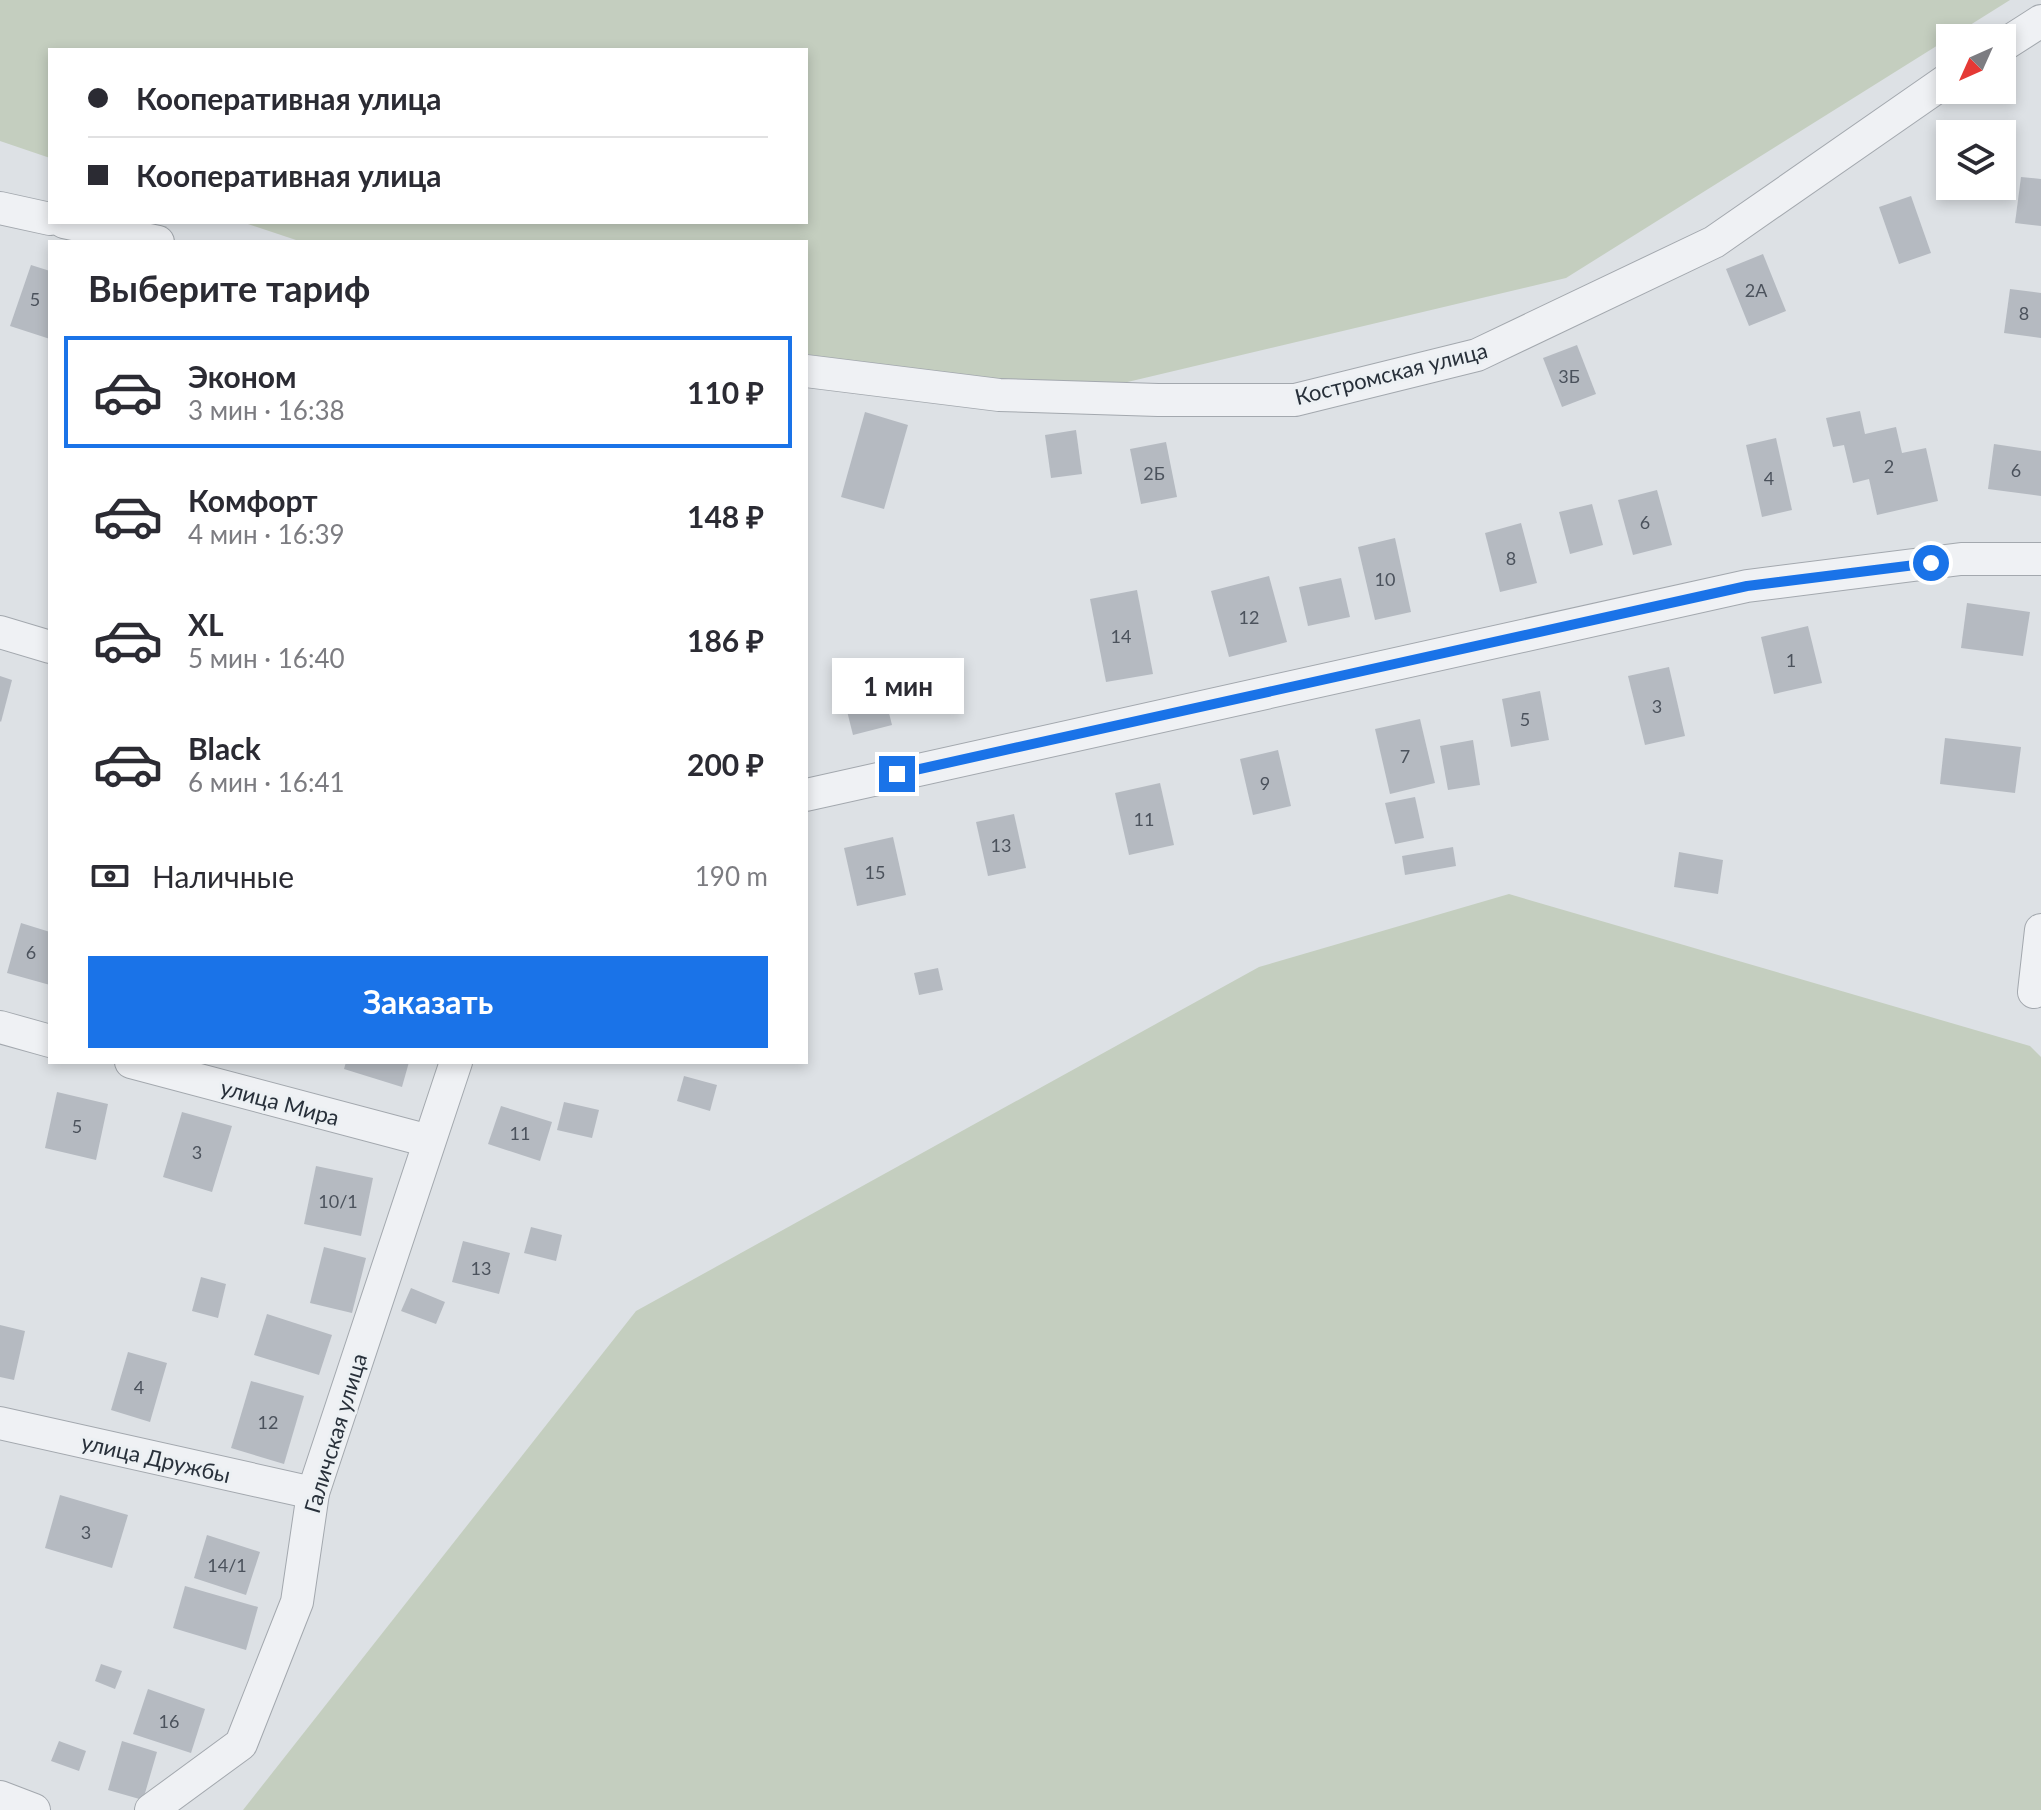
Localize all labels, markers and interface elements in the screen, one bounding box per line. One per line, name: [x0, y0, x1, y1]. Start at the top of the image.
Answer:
north arrow: [1936, 24, 2016, 104]
map controls: [1936, 24, 2016, 200]
text: Кооперативная улица: [136, 80, 442, 116]
button: layers: [1936, 120, 2016, 200]
text: Кооперативная улица: [136, 157, 442, 193]
text: Выберите тариф: [88, 266, 370, 310]
house number: 2А: [1745, 279, 1768, 301]
house number: 5: [30, 288, 40, 310]
house number: 8: [2019, 302, 2029, 324]
street label: Костромская улица: [1292, 336, 1490, 410]
icon: car: [92, 356, 164, 428]
text: Эконом: [188, 358, 297, 394]
house number: 3Б: [1558, 365, 1580, 387]
text: 110 ₽: [687, 374, 764, 410]
text: 3 мин · 16:38: [188, 394, 345, 426]
house number: 2: [1884, 455, 1894, 477]
house number: 6: [2011, 459, 2021, 481]
house number: 2Б: [1143, 462, 1165, 484]
house number: 4: [1764, 467, 1774, 489]
icon: car: [92, 480, 164, 552]
text: Комфорт: [188, 482, 318, 518]
text: 148 ₽: [687, 498, 764, 534]
house number: 6: [1640, 511, 1650, 533]
text: 4 мин · 16:39: [188, 518, 345, 550]
route start: [1913, 545, 1949, 581]
house number: 8: [1506, 547, 1516, 569]
house number: 10: [1375, 568, 1395, 590]
icon: car: [92, 604, 164, 676]
text: XL: [188, 606, 224, 642]
house number: 12: [1239, 606, 1259, 628]
text: 186 ₽: [687, 622, 764, 658]
house number: 14: [1111, 625, 1131, 647]
text: 5 мин · 16:40: [188, 642, 345, 674]
house number: 1: [1786, 649, 1796, 671]
callout: 1 мин: [831, 658, 963, 714]
text: 1 мин: [863, 670, 933, 702]
house number: 3: [1652, 695, 1662, 717]
house number: 5: [1520, 708, 1530, 730]
icon: car: [92, 728, 164, 800]
text: Black: [188, 730, 261, 766]
house number: 7: [1400, 745, 1410, 767]
text: 200 ₽: [687, 746, 764, 782]
route end: [879, 756, 915, 792]
text: 6 мин · 16:41: [188, 766, 345, 798]
house number: 9: [1260, 772, 1270, 794]
house number: 11: [1134, 808, 1154, 830]
house number: 13: [991, 834, 1011, 856]
icon: cash: [88, 854, 132, 898]
text: Наличные: [152, 858, 294, 894]
text: 190 m: [695, 860, 768, 892]
house number: 15: [865, 861, 885, 883]
house number: 6: [26, 941, 36, 963]
button: Заказать: [88, 956, 768, 1048]
street label: улица Мира: [218, 1073, 342, 1131]
house number: 5: [72, 1115, 82, 1137]
house number: 11: [510, 1122, 530, 1144]
house number: 3: [192, 1141, 202, 1163]
house number: 10/1: [318, 1190, 358, 1212]
house number: 13: [471, 1257, 491, 1279]
street label: Галичская улица: [298, 1350, 372, 1516]
house number: 4: [134, 1376, 144, 1398]
house number: 12: [258, 1411, 278, 1433]
street label: улица Дружбы: [79, 1428, 233, 1488]
house number: 3: [81, 1521, 91, 1543]
house number: 14/1: [207, 1554, 247, 1576]
house number: 16: [159, 1710, 179, 1732]

